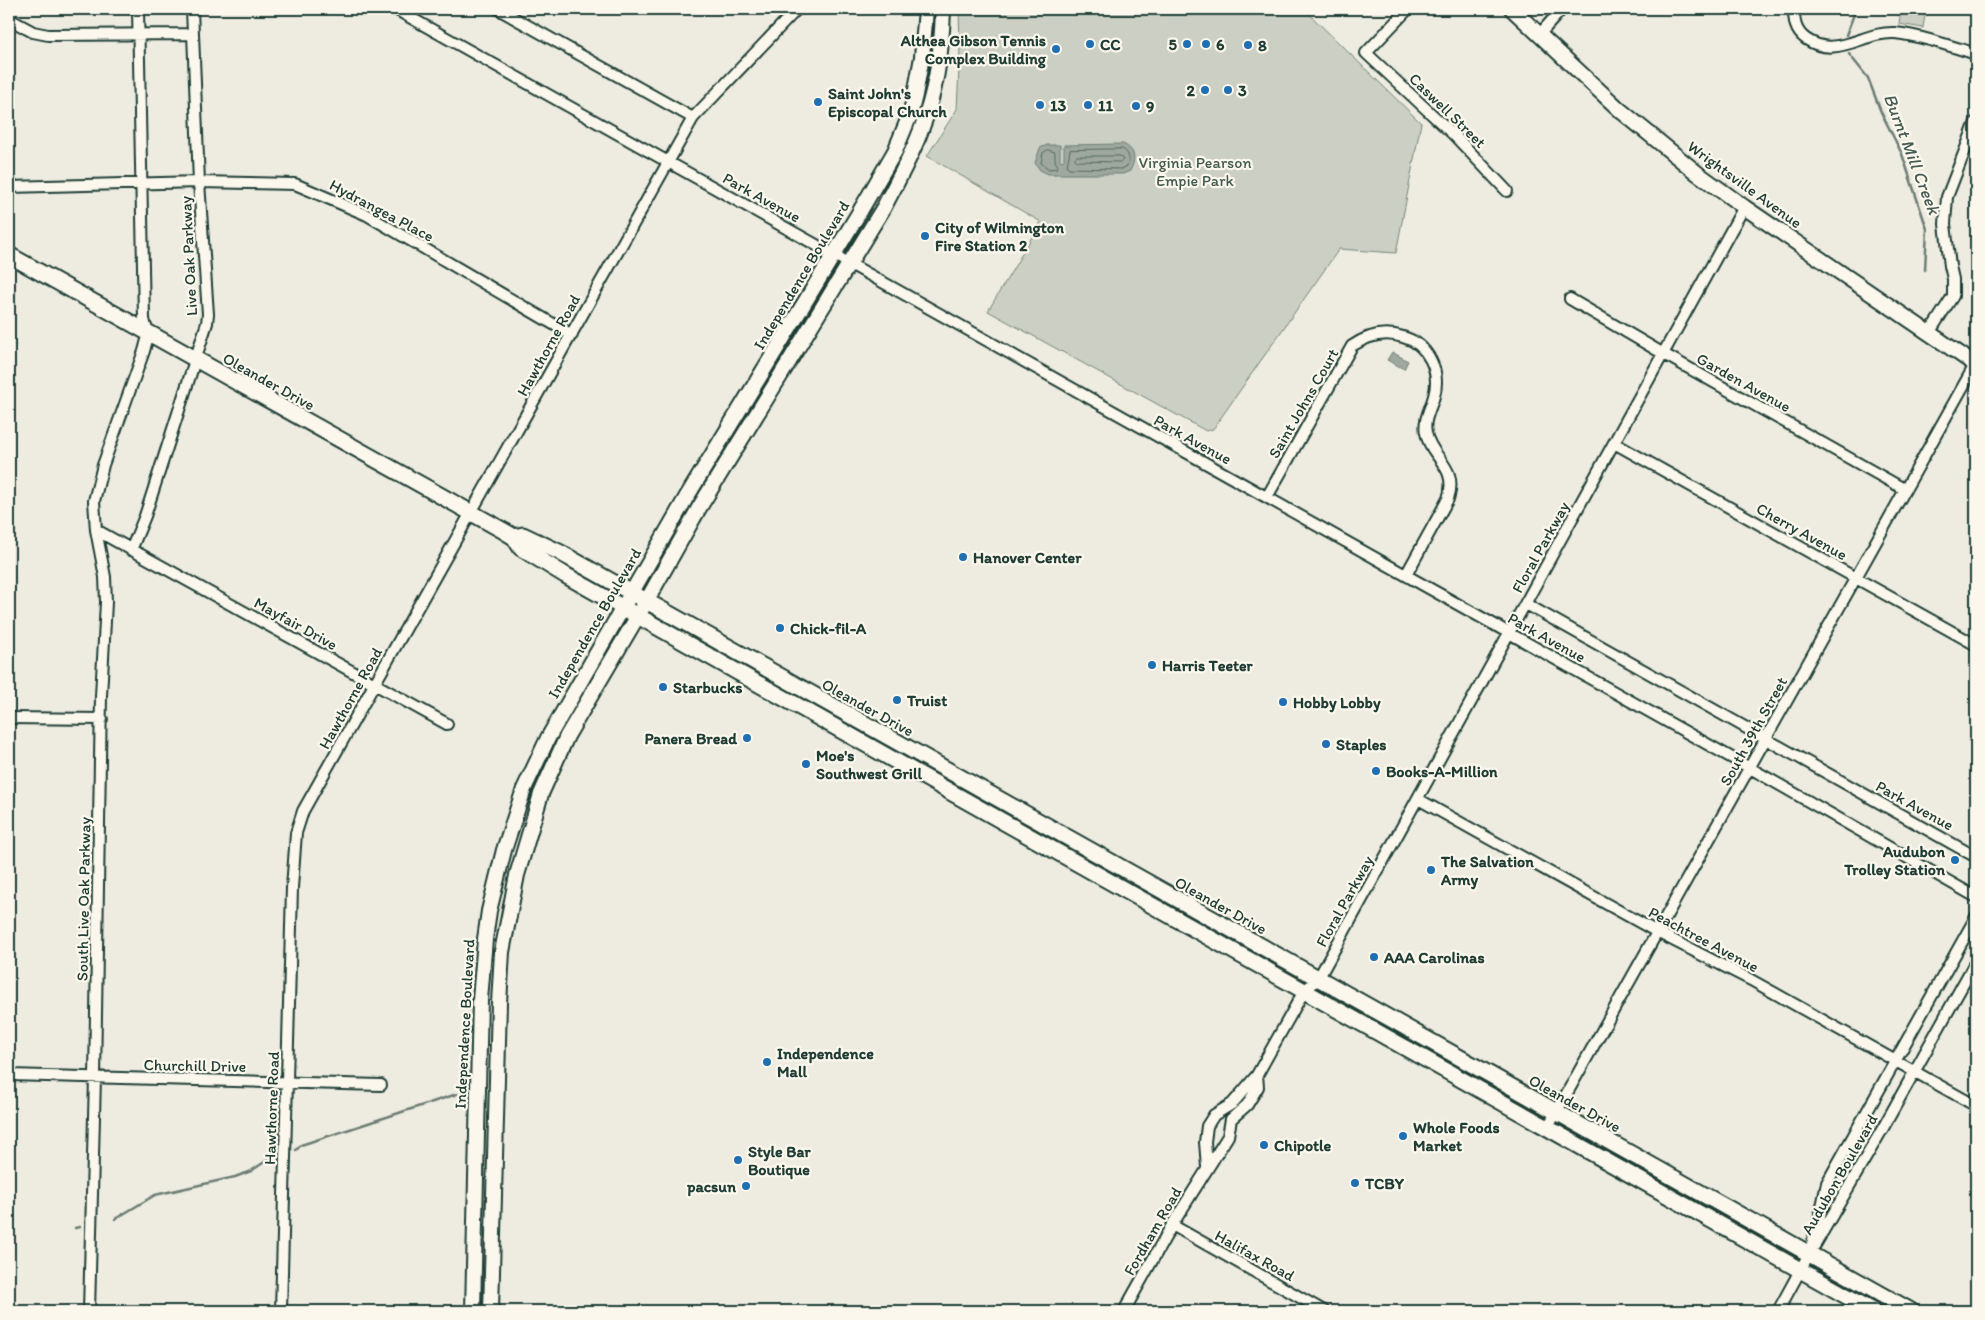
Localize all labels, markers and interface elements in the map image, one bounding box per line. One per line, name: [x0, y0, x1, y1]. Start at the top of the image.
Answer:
place label: Althea Gibson Tennis Complex Building: [900, 31, 1047, 69]
place label: CC: [1100, 35, 1121, 54]
place label: 5: [1169, 35, 1178, 54]
place label: 6: [1216, 35, 1225, 54]
place label: 8: [1258, 36, 1267, 55]
marker: CC: [1084, 38, 1096, 50]
marker: 5: [1181, 38, 1193, 50]
marker: 6: [1200, 38, 1212, 50]
marker: 8: [1242, 39, 1254, 51]
marker: Althea Gibson Tennis Complex Building: [1050, 43, 1062, 55]
street label: Caswell Street: [1405, 69, 1490, 152]
place label: 2: [1187, 81, 1196, 100]
place label: 3: [1238, 81, 1247, 100]
place label: Saint John's Episcopal Church: [828, 84, 947, 122]
marker: 2: [1199, 84, 1211, 96]
marker: 3: [1222, 84, 1234, 96]
water label: Burnt Mill Creek: [1879, 90, 1946, 219]
marker: Saint John's Episcopal Church: [812, 96, 824, 108]
place label: 13: [1050, 96, 1066, 115]
place label: 11: [1098, 96, 1113, 115]
place label: 9: [1146, 97, 1154, 116]
marker: 13: [1034, 99, 1046, 111]
marker: 11: [1082, 99, 1094, 111]
marker: 9: [1130, 100, 1142, 112]
street label: Wrightsville Avenue: [1684, 137, 1806, 232]
park label: Virginia Pearson Empie Park: [1139, 153, 1251, 190]
street label: Park Avenue: [720, 168, 804, 227]
street label: Hydrangea Place: [326, 175, 437, 246]
street label: Live Oak Parkway: [176, 195, 201, 317]
street label: Independence Boulevard: [749, 197, 854, 353]
place label: City of Wilmington Fire Station 2: [935, 218, 1065, 255]
marker: City of Wilmington Fire Station 2: [919, 230, 931, 242]
street label: Hawthorne Road: [513, 291, 584, 399]
street label: Saint Johns Court: [1264, 345, 1343, 461]
street label: Oleander Drive: [219, 348, 318, 415]
street label: Garden Avenue: [1693, 349, 1794, 416]
street label: Park Avenue: [1151, 410, 1235, 469]
street label: Floral Parkway: [1508, 498, 1574, 596]
street label: Cherry Avenue: [1753, 499, 1851, 564]
street label: Independence Boulevard: [544, 544, 645, 702]
place label: Hanover Center: [973, 548, 1082, 567]
marker: Hanover Center: [957, 551, 969, 563]
street label: Mayfair Drive: [251, 593, 341, 654]
street label: Park Avenue: [1505, 608, 1589, 667]
place label: Chick-fil-A: [790, 619, 867, 638]
marker: Chick-fil-A: [774, 622, 786, 634]
street label: Hawthorne Road: [315, 644, 386, 752]
place label: Harris Teeter: [1162, 656, 1254, 675]
marker: Harris Teeter: [1146, 659, 1158, 671]
street label: South 39th Street: [1716, 673, 1791, 789]
street label: Oleander Drive: [818, 674, 917, 741]
place label: Starbucks: [673, 678, 742, 697]
marker: Starbucks: [657, 681, 669, 693]
place label: Truist: [906, 691, 947, 710]
place label: Hobby Lobby: [1293, 693, 1381, 713]
marker: Truist: [891, 694, 903, 706]
marker: Hobby Lobby: [1277, 696, 1289, 708]
place label: Panera Bread: [644, 729, 737, 748]
marker: Panera Bread: [741, 732, 753, 744]
place label: Staples: [1336, 735, 1386, 755]
marker: Staples: [1320, 738, 1332, 750]
place label: Moe's Southwest Grill: [816, 746, 922, 783]
marker: Moe's Southwest Grill: [800, 758, 812, 770]
place label: Books-A-Million: [1386, 762, 1498, 781]
marker: Books-A-Million: [1370, 765, 1382, 777]
street label: Park Avenue: [1873, 776, 1957, 835]
street label: South Live Oak Parkway: [73, 816, 94, 981]
place label: Audubon Trolley Station: [1843, 842, 1946, 880]
street label: Floral Parkway: [1312, 852, 1378, 950]
place label: The Salvation Army: [1440, 852, 1534, 890]
marker: Audubon Trolley Station: [1949, 854, 1961, 866]
marker: The Salvation Army: [1425, 864, 1437, 876]
street label: Oleander Drive: [1171, 872, 1270, 939]
street label: Peachtree Avenue: [1645, 902, 1762, 976]
street label: Independence Boulevard: [451, 938, 478, 1109]
place label: AAA Carolinas: [1383, 948, 1485, 967]
marker: AAA Carolinas: [1368, 951, 1380, 963]
place label: Independence Mall: [777, 1044, 874, 1081]
street label: Hawthorne Road: [260, 1051, 283, 1165]
street label: Churchill Drive: [143, 1055, 247, 1076]
marker: Independence Mall: [761, 1056, 773, 1068]
street label: Oleander Drive: [1525, 1070, 1624, 1137]
street label: Audubon Boulevard: [1797, 1110, 1882, 1238]
place label: Whole Foods Market: [1413, 1118, 1500, 1155]
marker: Whole Foods Market: [1397, 1130, 1409, 1142]
place label: Chipotle: [1274, 1136, 1332, 1156]
marker: Chipotle: [1258, 1139, 1270, 1151]
place label: Style Bar Boutique: [748, 1142, 811, 1180]
marker: Style Bar Boutique: [732, 1154, 744, 1166]
place label: TCBY: [1364, 1174, 1405, 1193]
place label: pacsun: [686, 1177, 737, 1197]
marker: TCBY: [1349, 1177, 1361, 1189]
marker: pacsun: [740, 1180, 752, 1192]
street label: Fordham Road: [1119, 1183, 1186, 1279]
street label: Halifax Road: [1212, 1226, 1298, 1285]

